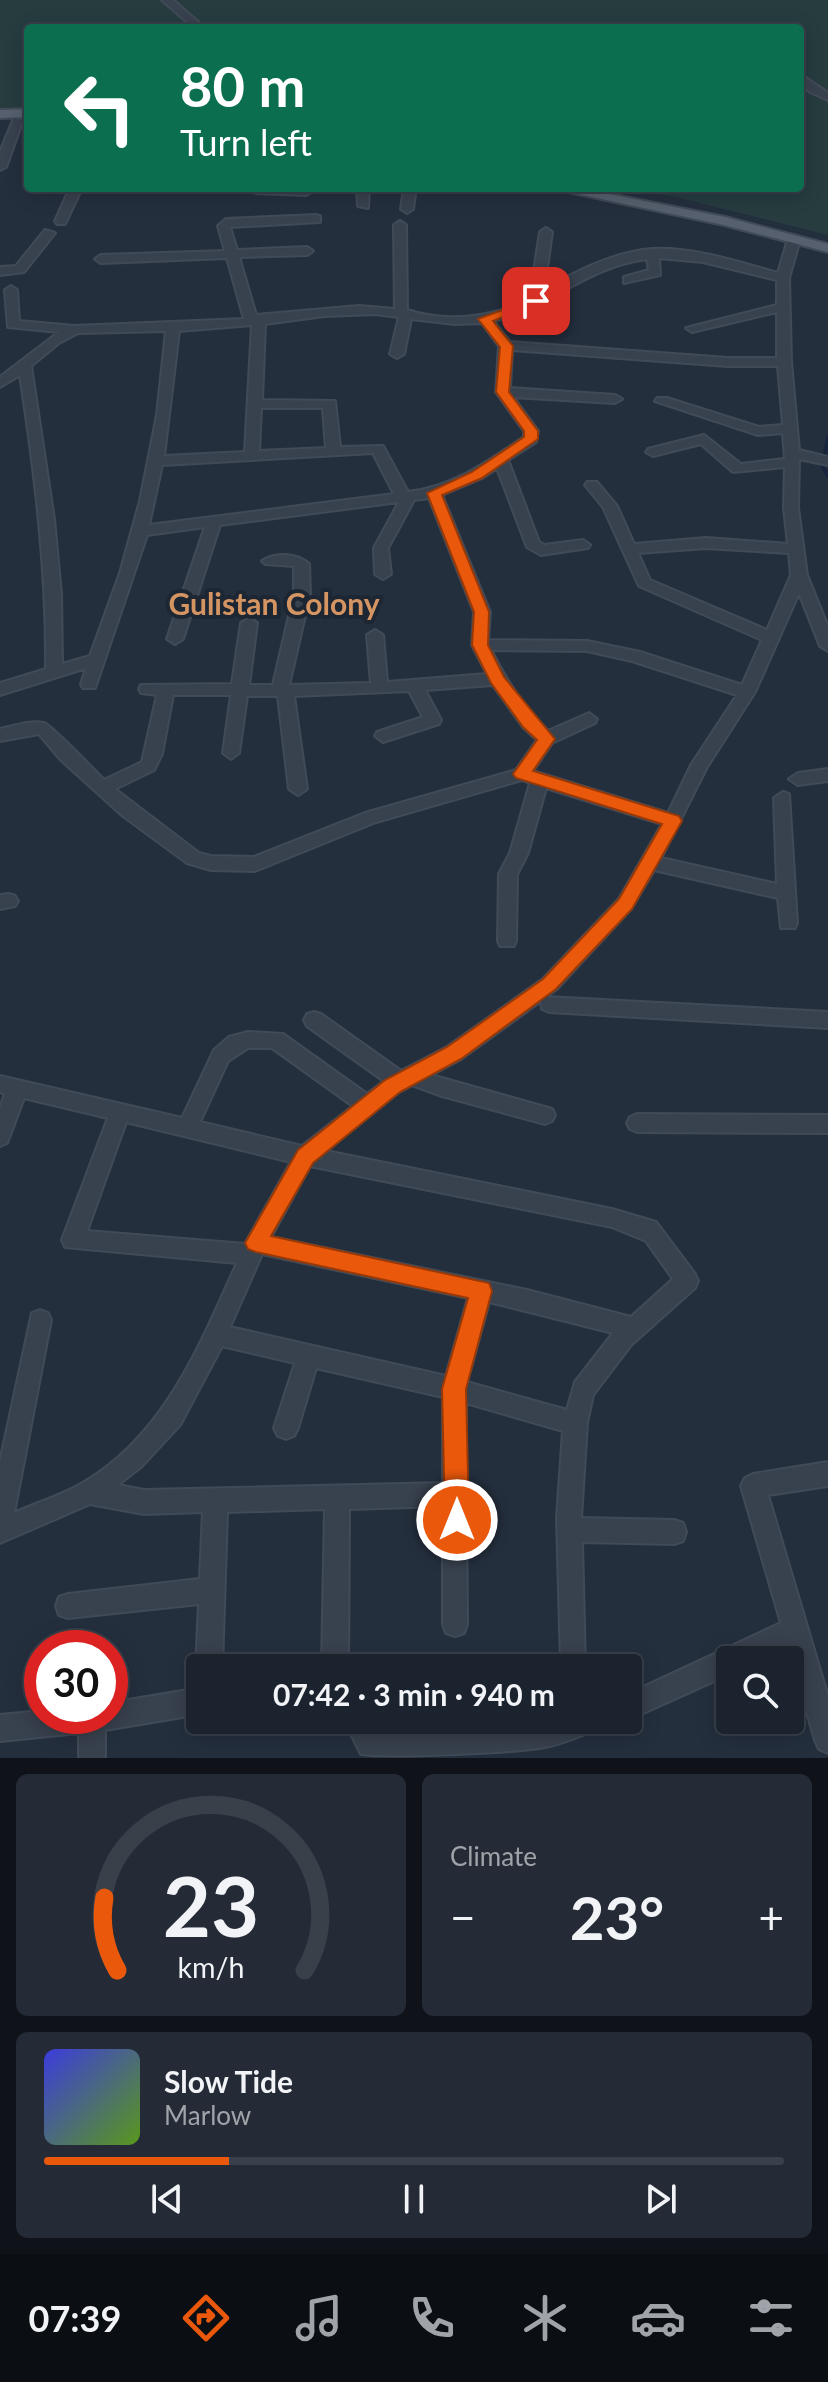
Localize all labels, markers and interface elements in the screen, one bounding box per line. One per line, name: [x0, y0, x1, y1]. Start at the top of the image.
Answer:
text: 80 m: [180, 52, 305, 119]
icon: left: [48, 56, 152, 160]
text: Turn left: [180, 120, 312, 164]
pin: [502, 267, 570, 335]
icon: arrive: [514, 279, 558, 323]
district label: Gulistan Colony: [168, 585, 380, 621]
position arrow: [415, 1478, 499, 1562]
speed limit sign: 30: [24, 1630, 128, 1734]
map controls: [716, 1646, 804, 1734]
button: search: [716, 1646, 804, 1734]
text: 07:42 · 3 min · 940 m: [273, 1676, 555, 1712]
text: Climate: [450, 1840, 537, 1872]
text: 23: [163, 1855, 259, 1955]
text: 23°: [570, 1881, 664, 1953]
text: −: [450, 1891, 476, 1943]
text: +: [758, 1891, 784, 1943]
text: km/h: [178, 1950, 244, 1984]
text: Slow Tide: [164, 2063, 293, 2099]
text: Marlow: [164, 2099, 251, 2131]
icon: previous: [145, 2177, 189, 2221]
icon: pause: [392, 2177, 436, 2221]
icon: next: [639, 2177, 683, 2221]
icon: directions: [178, 2290, 234, 2346]
icon: music: [291, 2290, 347, 2346]
icon: phone: [404, 2290, 460, 2346]
icon: climate: [517, 2290, 573, 2346]
icon: car: [630, 2290, 686, 2346]
icon: filters: [743, 2290, 799, 2346]
text: 07:39: [29, 2296, 121, 2340]

